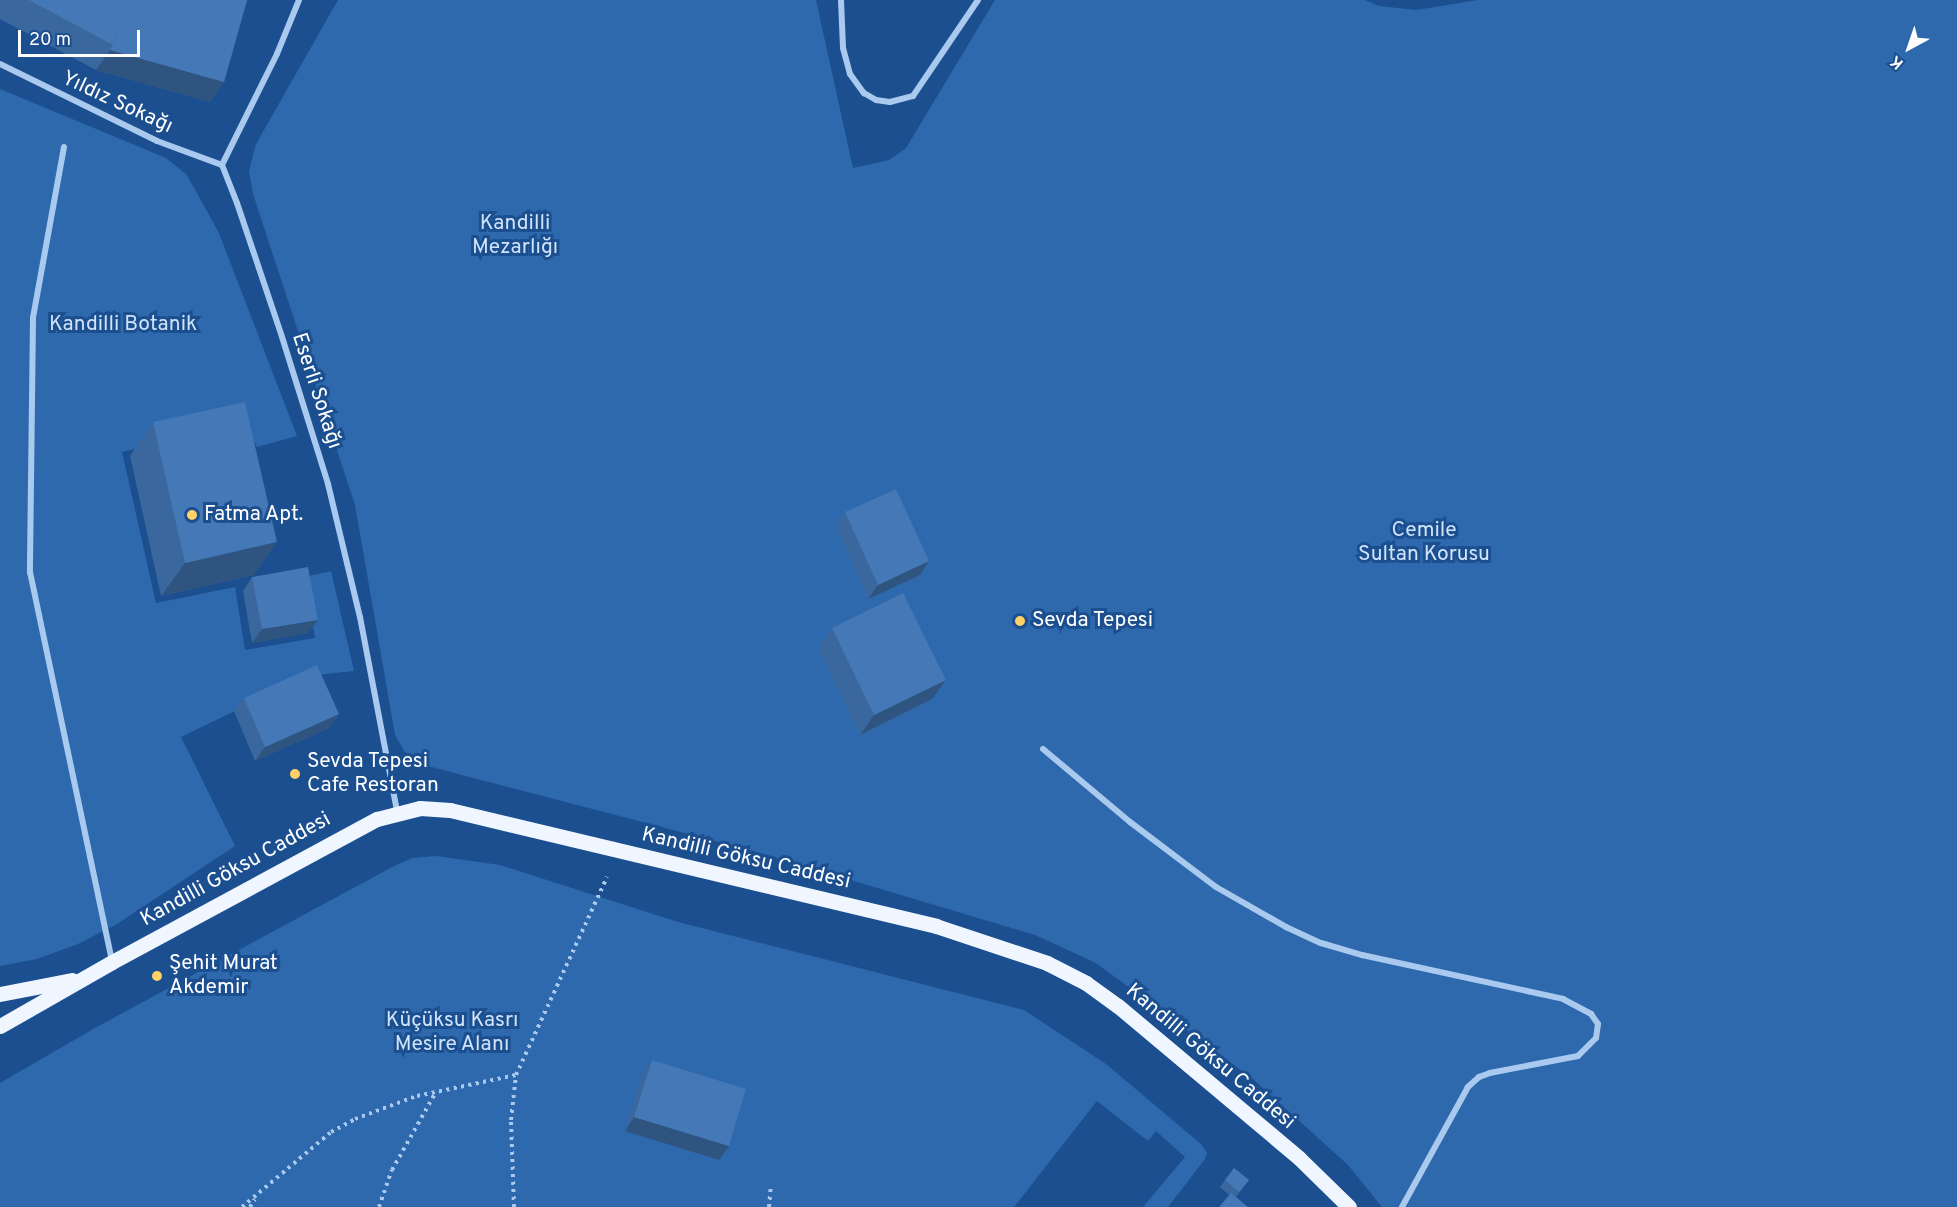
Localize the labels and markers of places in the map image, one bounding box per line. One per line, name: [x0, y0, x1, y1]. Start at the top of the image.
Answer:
place label: Fatma Apt.: [204, 502, 304, 528]
marker: Fatma Apt.: [185, 508, 199, 522]
place label: Sevda Tepesi: [1032, 608, 1154, 634]
marker: Sevda Tepesi: [1013, 614, 1027, 628]
place label: Sevda Tepesi Cafe Restoran: [307, 749, 439, 799]
marker: Sevda Tepesi Cafe Restoran: [288, 767, 302, 781]
place label: Şehit Murat Akdemir: [169, 951, 278, 1001]
marker: Şehit Murat Akdemir: [150, 969, 164, 983]

